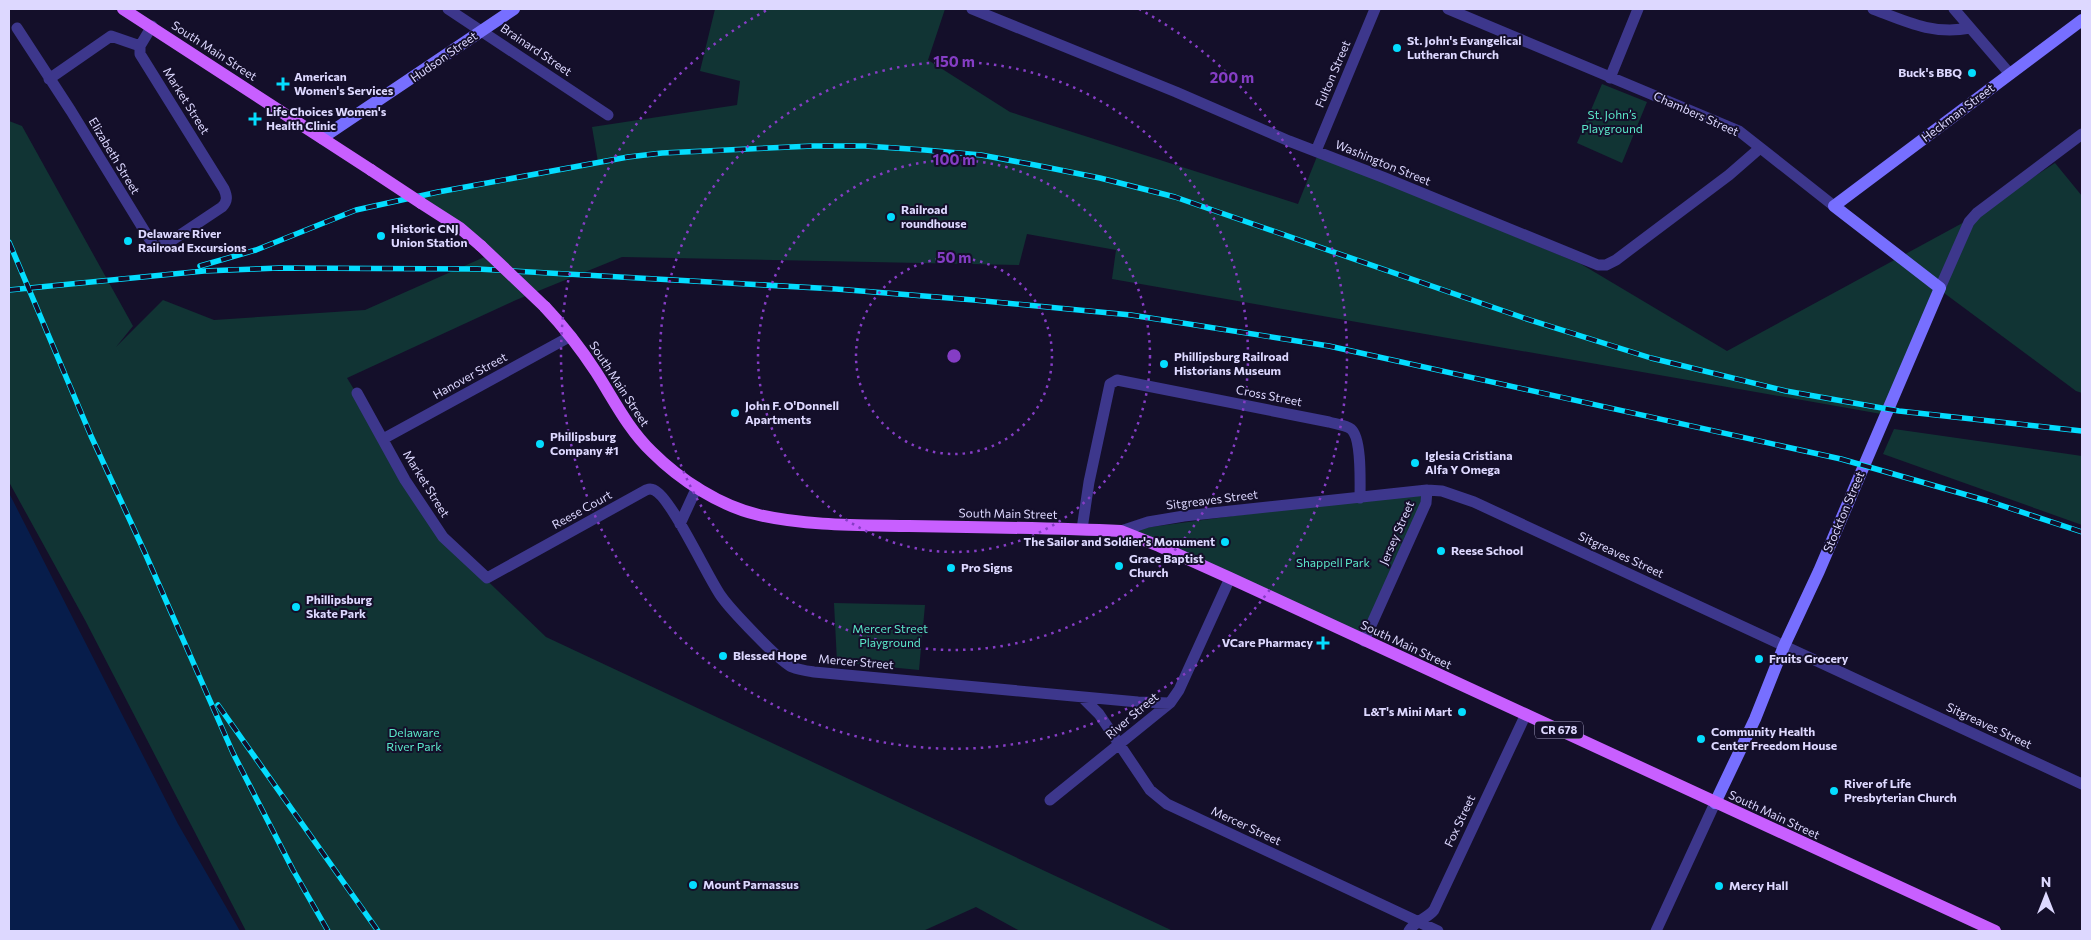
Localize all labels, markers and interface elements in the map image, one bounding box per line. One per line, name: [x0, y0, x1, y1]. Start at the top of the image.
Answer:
street label: South Main Street: [169, 17, 260, 83]
street label: Brainard Street: [498, 20, 575, 78]
street label: Hudson Street: [407, 28, 480, 84]
place label: St. John's Evangelical Lutheran Church: [1407, 33, 1521, 61]
street label: Fulton Street: [1312, 38, 1353, 109]
marker: St. John's Evangelical Lutheran Church: [1391, 42, 1403, 54]
text: 150 m: [933, 52, 975, 70]
street label: Market Street: [161, 65, 213, 136]
place label: Buck's BBQ: [1898, 65, 1962, 79]
marker: Buck's BBQ: [1966, 67, 1978, 79]
text: 200 m: [1210, 68, 1254, 86]
place label: American Women's Services: [294, 69, 394, 97]
marker: American Women's Services: [276, 77, 290, 91]
street label: Heckman Street: [1918, 80, 1997, 144]
street label: Chambers Street: [1652, 88, 1741, 138]
place label: Life Choices Women's Health Clinic: [266, 104, 387, 132]
park label: St. John’s Playground: [1581, 107, 1643, 135]
marker: Life Choices Women's Health Clinic: [248, 112, 262, 126]
street label: Elizabeth Street: [86, 115, 143, 196]
street label: Washington Street: [1334, 137, 1433, 188]
text: 100 m: [933, 150, 975, 168]
place label: Railroad roundhouse: [901, 202, 967, 230]
marker: Railroad roundhouse: [885, 211, 897, 223]
place label: Historic CNJ Union Station: [391, 221, 467, 249]
place label: Delaware River Railroad Excursions: [138, 226, 247, 254]
marker: Historic CNJ Union Station: [375, 230, 387, 242]
marker: Delaware River Railroad Excursions: [122, 235, 134, 247]
text: 50 m: [937, 248, 971, 266]
street label: South Main Street: [587, 338, 653, 429]
centre of rings: [945, 347, 963, 365]
street label: Hanover Street: [430, 349, 509, 401]
place label: Phillipsburg Railroad Historians Museum: [1174, 349, 1289, 377]
marker: Phillipsburg Railroad Historians Museum: [1158, 358, 1170, 370]
street label: Cross Street: [1235, 382, 1303, 408]
place label: John F. O'Donnell Apartments: [745, 398, 839, 426]
marker: John F. O'Donnell Apartments: [729, 407, 741, 419]
place label: Phillipsburg Company #1: [550, 429, 619, 457]
marker: Phillipsburg Company #1: [534, 438, 546, 450]
street label: Market Street: [401, 448, 453, 519]
place label: Iglesia Cristiana Alfa Y Omega: [1425, 448, 1513, 476]
marker: Iglesia Cristiana Alfa Y Omega: [1409, 457, 1421, 469]
street label: Stockton Street: [1820, 469, 1866, 554]
street label: Sitgreaves Street: [1165, 486, 1259, 512]
street label: Reese Court: [549, 487, 614, 531]
street label: Jersey Street: [1376, 498, 1417, 567]
street label: South Main Street: [958, 505, 1058, 521]
street label: Sitgreaves Street: [1577, 528, 1666, 580]
place label: The Sailor and Soldier's Monument: [1023, 534, 1215, 548]
marker: The Sailor and Soldier's Monument: [1219, 536, 1231, 548]
place label: Reese School: [1451, 543, 1523, 557]
marker: Reese School: [1435, 545, 1447, 557]
place label: Grace Baptist Church: [1129, 551, 1204, 579]
park label: Shappell Park: [1296, 555, 1371, 569]
place label: Pro Signs: [961, 560, 1013, 574]
marker: Grace Baptist Church: [1113, 560, 1125, 572]
marker: Pro Signs: [945, 562, 957, 574]
place label: Phillipsburg Skate Park: [306, 592, 372, 620]
marker: Phillipsburg Skate Park: [290, 601, 302, 613]
street label: South Main Street: [1359, 617, 1454, 671]
park label: Mercer Street Playground: [852, 621, 928, 649]
place label: VCare Pharmacy: [1222, 635, 1313, 649]
marker: VCare Pharmacy: [1317, 637, 1329, 649]
place label: Blessed Hope: [733, 648, 807, 662]
marker: Blessed Hope: [717, 650, 729, 662]
street label: Mercer Street: [818, 651, 894, 671]
place label: Fruits Grocery: [1769, 651, 1849, 665]
marker: Fruits Grocery: [1753, 653, 1765, 665]
street label: River Street: [1102, 689, 1161, 741]
street label: Sitgreaves Street: [1945, 699, 2034, 751]
place label: L&T's Mini Mart: [1364, 704, 1452, 718]
marker: L&T's Mini Mart: [1456, 706, 1468, 718]
road number: CR 678: [1535, 722, 1583, 738]
place label: Community Health Center Freedom House: [1711, 724, 1837, 752]
park label: Delaware River Park: [386, 725, 442, 753]
marker: Community Health Center Freedom House: [1695, 733, 1707, 745]
place label: River of Life Presbyterian Church: [1844, 776, 1957, 804]
marker: River of Life Presbyterian Church: [1828, 785, 1840, 797]
street label: South Main Street: [1727, 787, 1822, 841]
street label: Fox Street: [1441, 792, 1477, 849]
street label: Mercer Street: [1209, 803, 1284, 847]
north arrow: [2021, 870, 2071, 920]
text: N: [2041, 873, 2051, 890]
place label: Mount Parnassus: [703, 877, 799, 891]
place label: Mercy Hall: [1729, 878, 1788, 892]
marker: Mount Parnassus: [687, 879, 699, 891]
marker: Mercy Hall: [1713, 880, 1725, 892]

